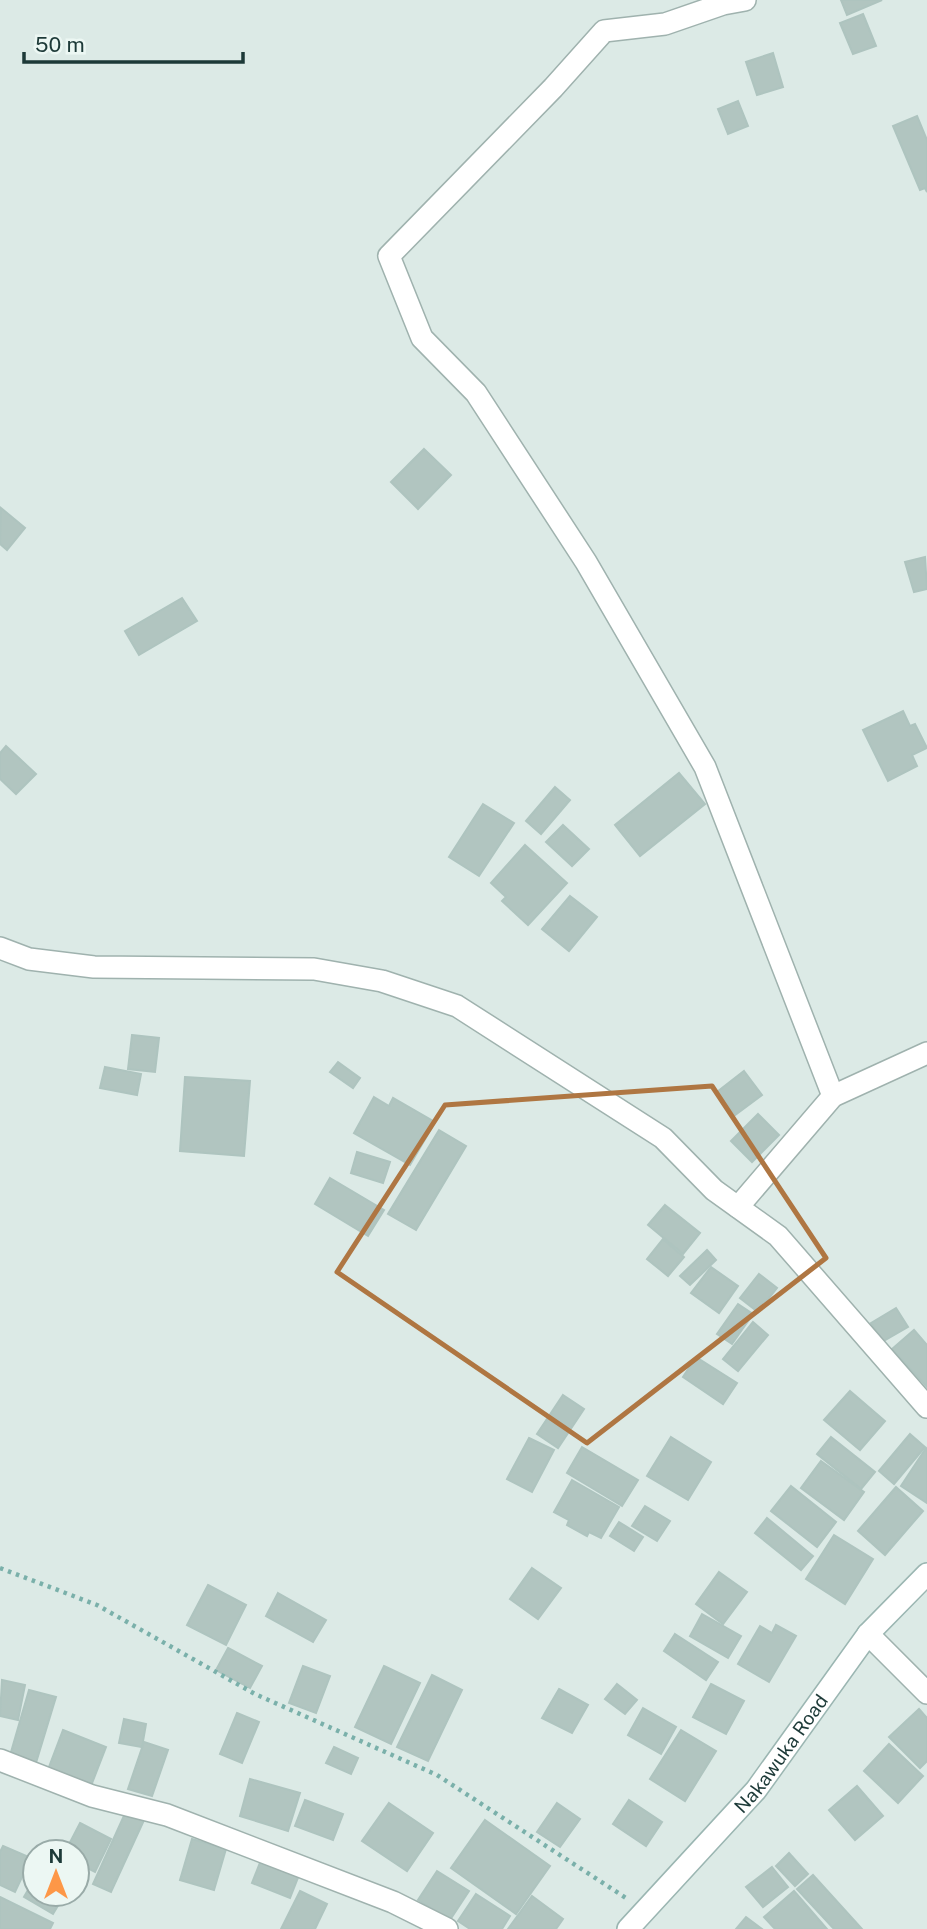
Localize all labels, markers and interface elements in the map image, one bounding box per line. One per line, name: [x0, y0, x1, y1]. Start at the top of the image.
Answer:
scale bar: [24, 21, 243, 65]
text: 50 m: [35, 32, 85, 57]
street label: Nakawuka Road: [730, 1690, 832, 1817]
north arrow: [21, 1838, 91, 1908]
text: N: [49, 1845, 63, 1867]

